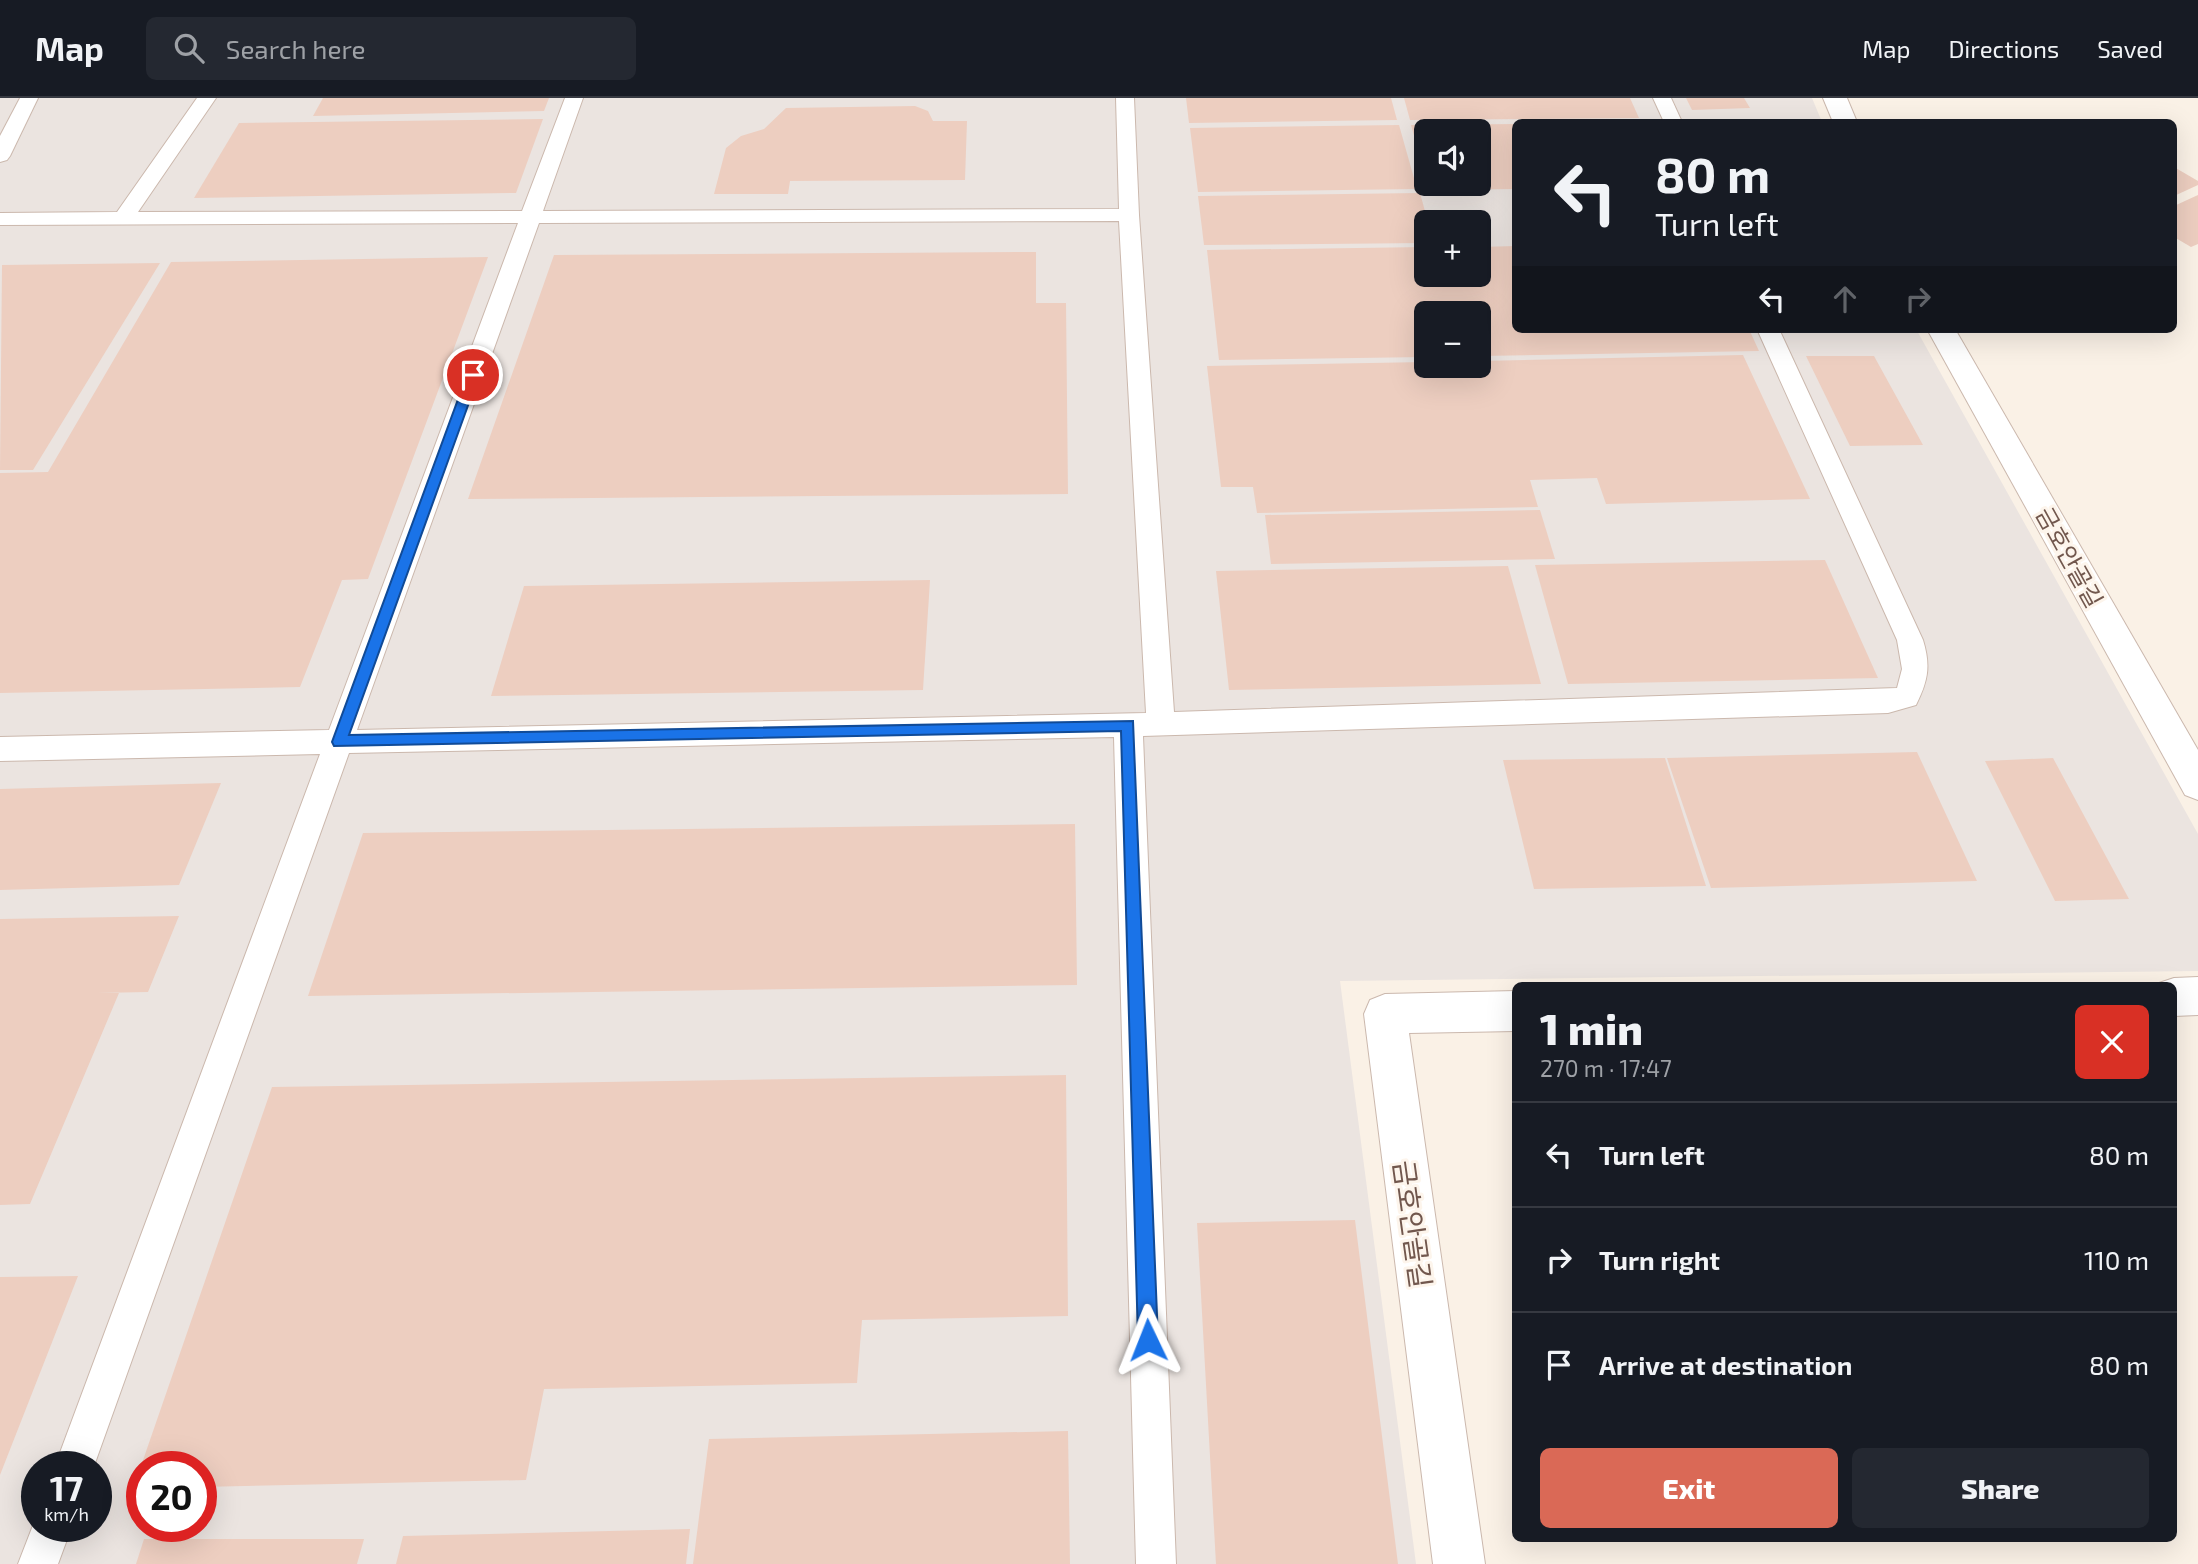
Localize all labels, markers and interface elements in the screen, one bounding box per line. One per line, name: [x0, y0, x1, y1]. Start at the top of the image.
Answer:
search box: [146, 17, 636, 80]
text: Map: [35, 28, 104, 68]
icon: search: [170, 29, 208, 67]
text: Search here: [226, 33, 365, 64]
text: Map: [1862, 34, 1910, 63]
text: Directions: [1948, 34, 2059, 63]
text: Saved: [2097, 34, 2163, 63]
map controls: [1414, 119, 1491, 378]
button: sound: [1414, 119, 1491, 196]
text: 80 m: [1655, 144, 1770, 203]
icon: left: [1540, 147, 1631, 238]
text: Turn left: [1655, 204, 1779, 242]
button: +: [1414, 210, 1491, 287]
icon: left: [1753, 280, 1791, 318]
icon: ahead: [1826, 280, 1864, 318]
icon: right: [1899, 280, 1937, 318]
button: −: [1414, 301, 1491, 378]
pin: [443, 345, 503, 405]
icon: arrive: [454, 356, 492, 394]
street label: 금호안골길: [2031, 502, 2109, 612]
text: 1 min: [1540, 1003, 1643, 1053]
button: close: [2075, 1005, 2149, 1079]
text: 270 m · 17:47: [1540, 1054, 1672, 1082]
icon: left: [1540, 1136, 1578, 1174]
text: Turn left: [1599, 1139, 1705, 1170]
text: 80 m: [2089, 1139, 2149, 1170]
street label: 금호안골길: [1387, 1158, 1439, 1290]
icon: right: [1540, 1241, 1578, 1279]
text: Turn right: [1599, 1244, 1720, 1275]
text: 110 m: [2084, 1244, 2149, 1275]
position arrow: [1111, 1303, 1185, 1377]
icon: arrive: [1540, 1346, 1578, 1384]
text: Arrive at destination: [1599, 1349, 1852, 1380]
text: 80 m: [2089, 1349, 2149, 1380]
button: Exit: [1540, 1448, 1838, 1528]
button: Share: [1852, 1448, 2149, 1528]
speed limit sign: 20: [126, 1451, 217, 1542]
text: 17: [50, 1466, 83, 1508]
text: km/h: [44, 1503, 89, 1525]

